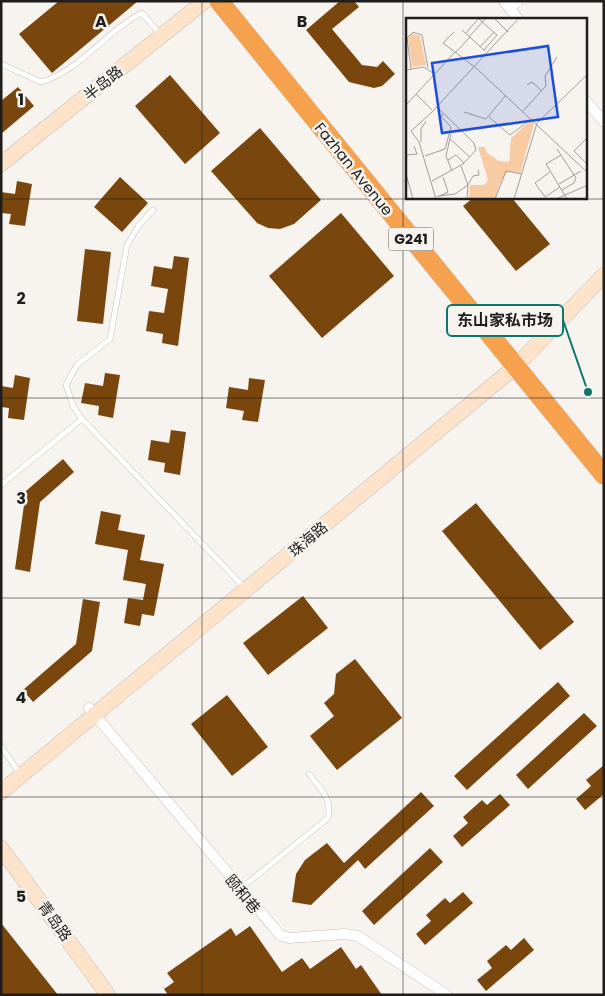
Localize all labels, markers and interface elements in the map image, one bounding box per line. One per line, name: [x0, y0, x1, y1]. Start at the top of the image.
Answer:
text: A: [95, 10, 107, 33]
text: B: [297, 10, 307, 33]
inset map: [406, 18, 588, 199]
street label: 半岛路: [79, 61, 127, 105]
text: 1: [18, 88, 24, 111]
street label: Fazhan Avenue: [310, 118, 398, 220]
road number: G241: [388, 228, 434, 250]
text: 2: [16, 287, 26, 310]
callout: 东山家私市场: [447, 305, 563, 336]
text: 东山家私市场: [457, 309, 553, 332]
text: 3: [16, 487, 26, 510]
street label: 珠海路: [284, 516, 332, 562]
text: 4: [16, 686, 27, 709]
street label: 颐和巷: [220, 870, 266, 918]
text: 5: [16, 885, 26, 908]
street label: 青岛路: [33, 897, 77, 945]

